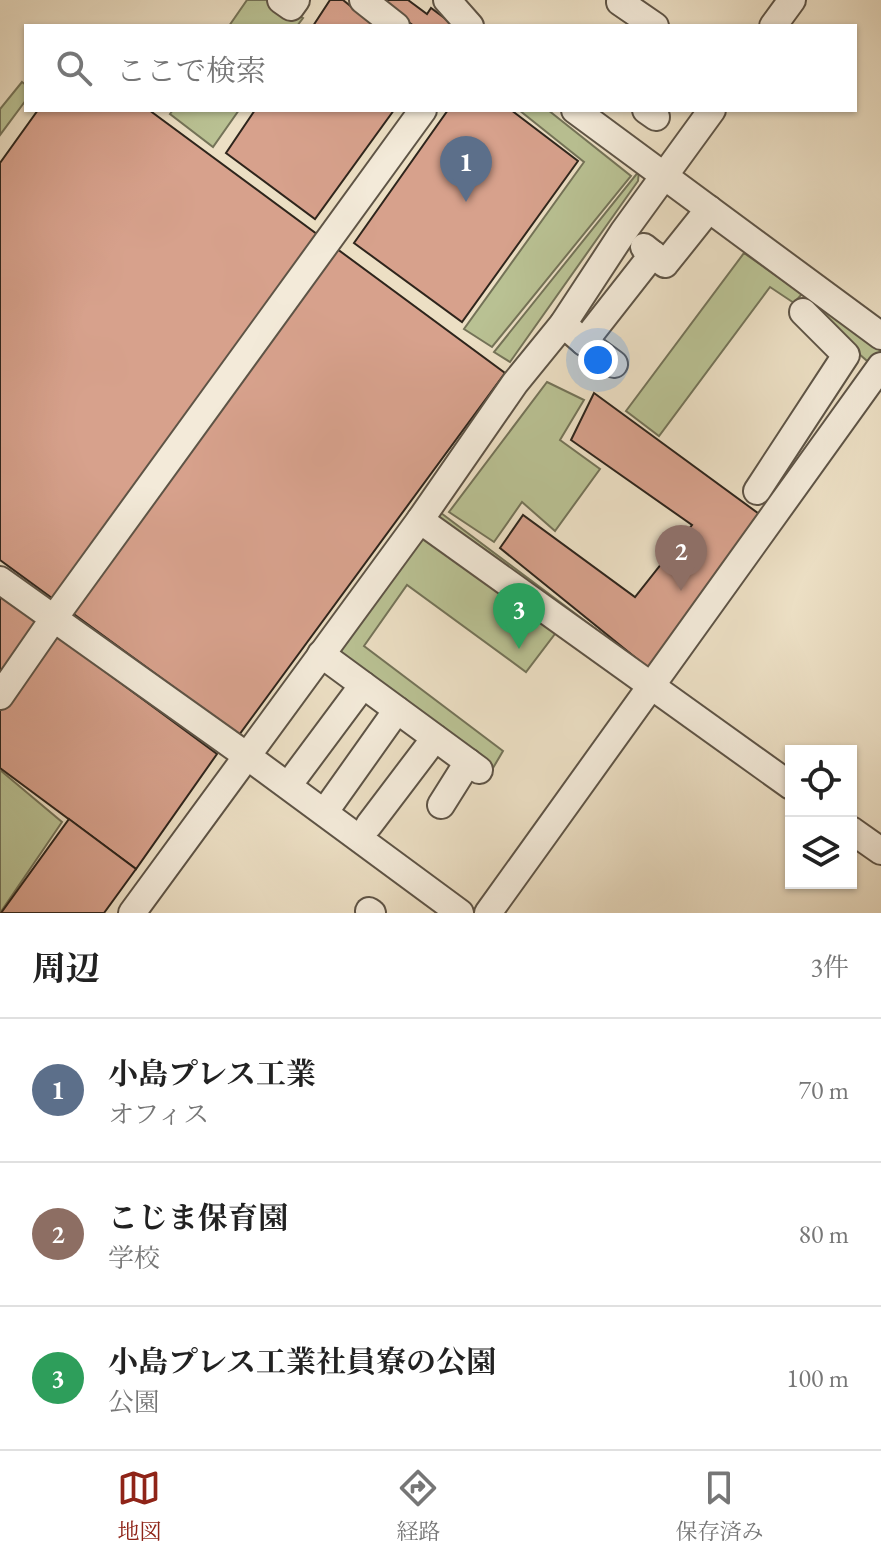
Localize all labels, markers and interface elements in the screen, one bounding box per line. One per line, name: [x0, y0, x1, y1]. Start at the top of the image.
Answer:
search box: [24, 24, 857, 112]
icon: search: [52, 46, 96, 90]
text: ここで検索: [116, 51, 266, 90]
pin: 1: [440, 136, 492, 202]
your location: [578, 340, 618, 380]
pin: 2: [655, 525, 707, 591]
pin: 3: [493, 583, 545, 649]
map controls: [785, 745, 857, 889]
button: locate: [785, 745, 857, 817]
button: layers: [785, 817, 857, 889]
text: 周辺: [32, 946, 100, 990]
text: 3件: [811, 950, 849, 984]
text: 小島プレス工業: [108, 1054, 316, 1093]
text: 1: [51, 1073, 65, 1107]
text: 70 m: [799, 1073, 849, 1107]
text: オフィス: [108, 1097, 209, 1131]
text: こじま保育園: [108, 1198, 288, 1237]
text: 2: [51, 1217, 65, 1251]
text: 80 m: [799, 1217, 849, 1251]
text: 学校: [108, 1241, 160, 1275]
text: 小島プレス工業社員寮の公園: [108, 1342, 496, 1381]
text: 3: [51, 1361, 65, 1395]
text: 100 m: [786, 1361, 849, 1395]
text: 公園: [108, 1385, 160, 1419]
tab: 地図: [117, 1466, 162, 1546]
tab: 経路: [396, 1466, 441, 1546]
tab: 保存済み: [675, 1466, 764, 1546]

